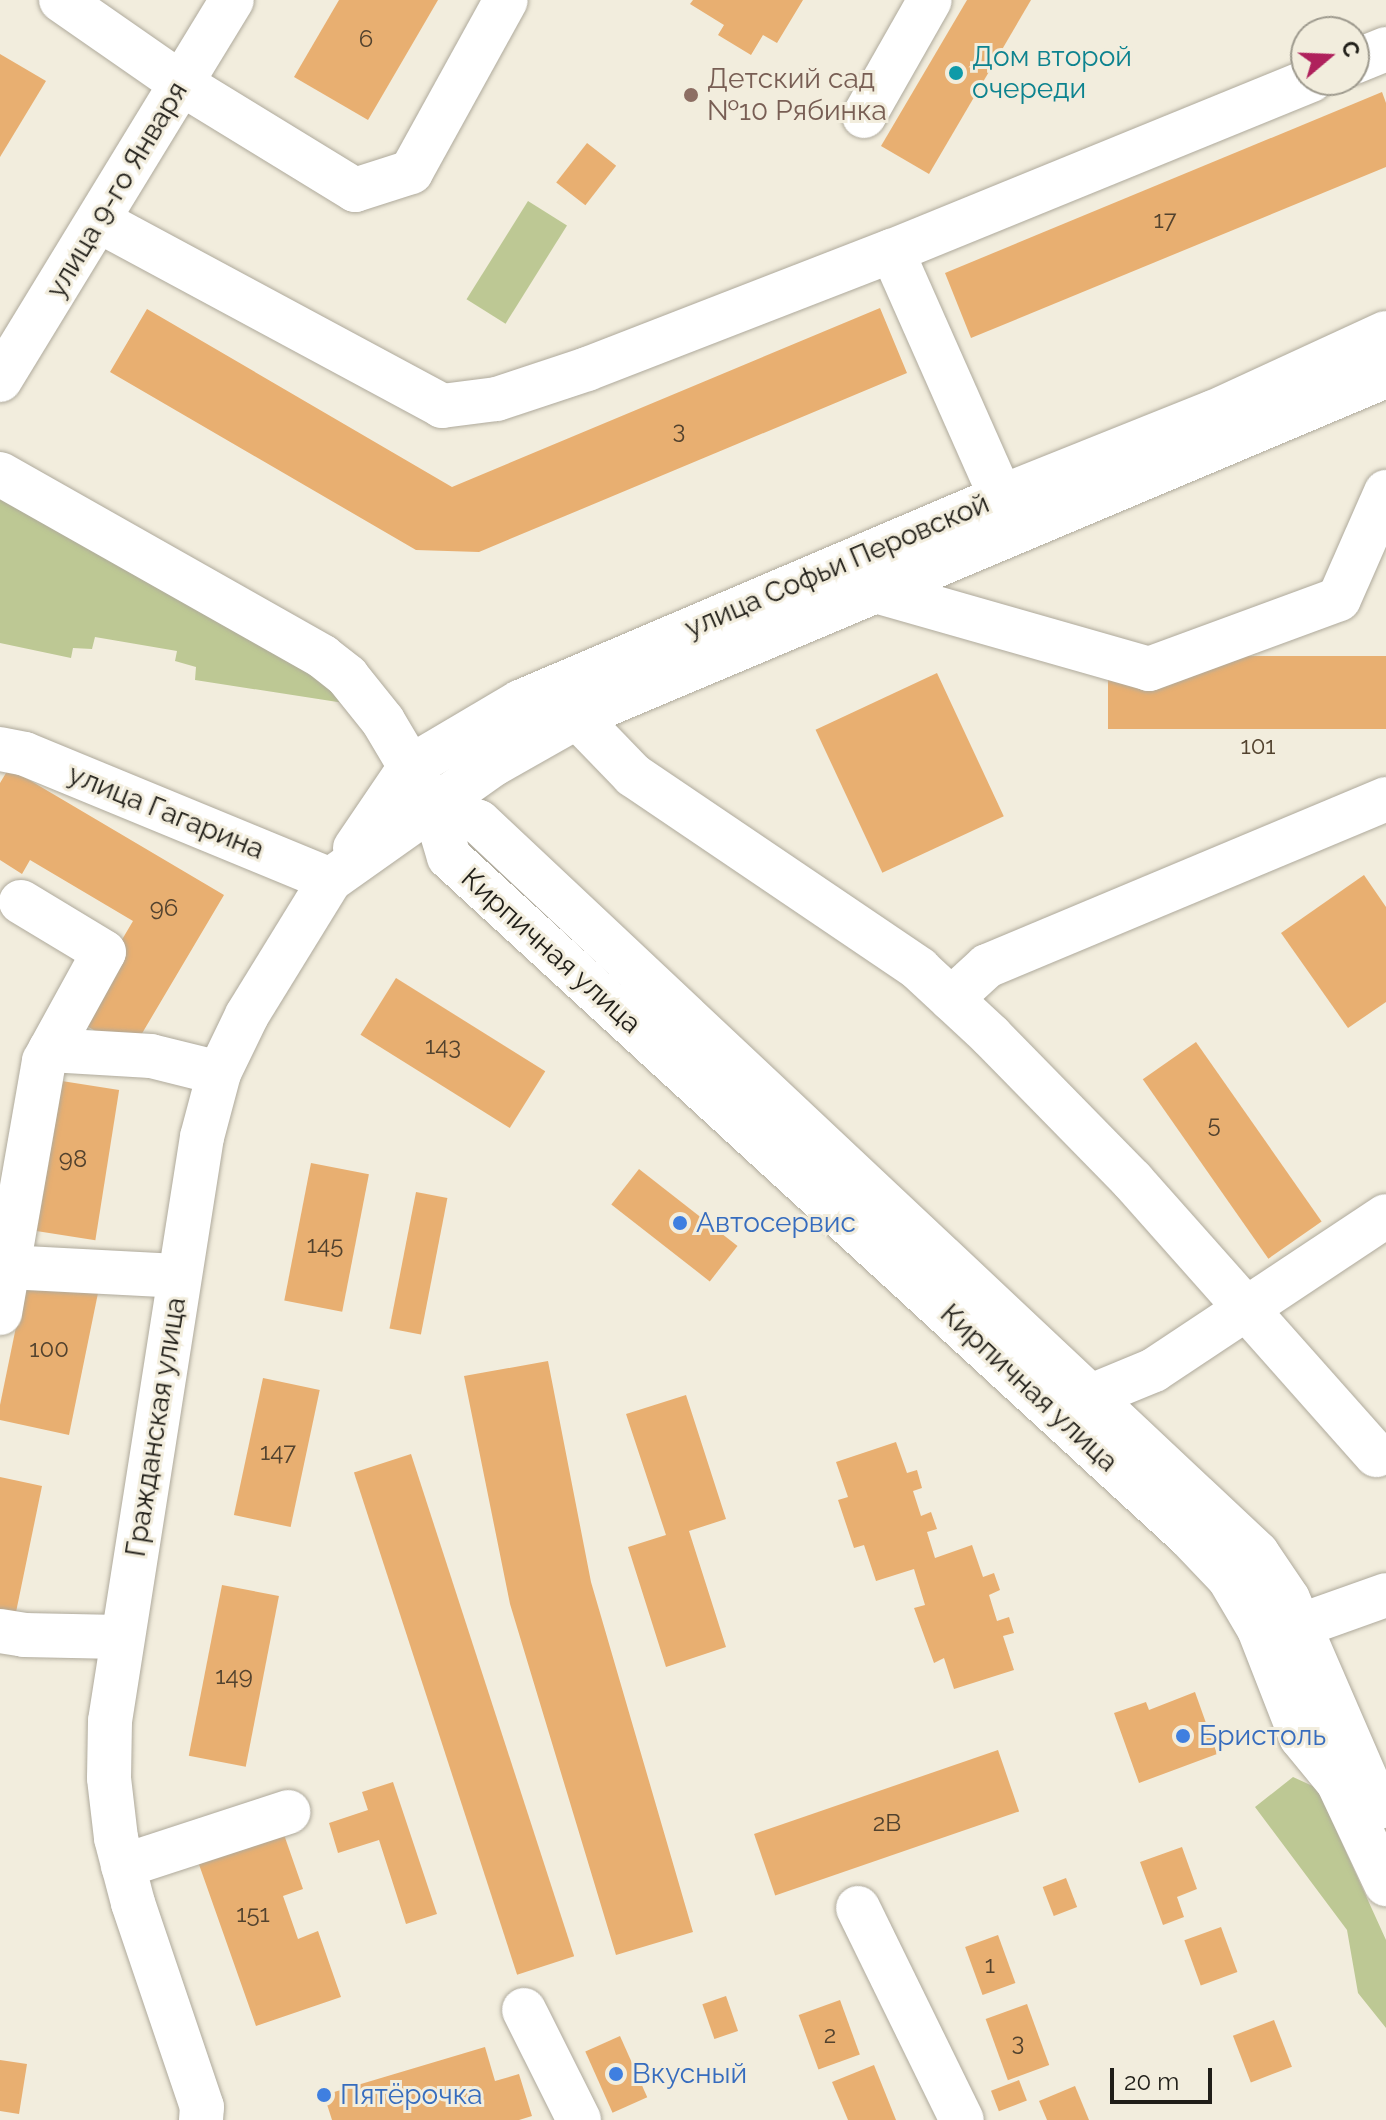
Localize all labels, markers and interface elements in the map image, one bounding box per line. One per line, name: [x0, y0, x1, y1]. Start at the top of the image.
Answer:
north arrow: [1290, 16, 1370, 96]
house number: 6: [359, 25, 373, 53]
text: С: [1336, 37, 1366, 60]
place label: Дом второй очереди: [972, 40, 1132, 106]
place label: Детский сад №10 Рябинка: [707, 62, 887, 128]
marker: Дом второй очереди: [947, 64, 965, 82]
street label: улица 9-го Января: [39, 76, 195, 304]
marker: Детский сад №10 Рябинка: [682, 86, 700, 104]
house number: 17: [1154, 206, 1176, 234]
house number: 3: [673, 416, 685, 444]
street label: улица Софьи Перовской: [680, 487, 994, 645]
house number: 101: [1240, 732, 1276, 760]
street label: улица Гагарина: [63, 757, 269, 867]
street label: Кирпичная улица: [454, 861, 648, 1041]
house number: 96: [150, 894, 178, 922]
house number: 143: [425, 1032, 461, 1060]
house number: 5: [1207, 1110, 1221, 1138]
house number: 98: [59, 1145, 87, 1173]
place label: Автосервис: [696, 1206, 856, 1240]
marker: Автосервис: [671, 1214, 689, 1232]
house number: 145: [307, 1231, 343, 1259]
street label: Гражданская улица: [119, 1295, 193, 1559]
street label: Кирпичная улица: [933, 1297, 1125, 1479]
house number: 100: [29, 1335, 69, 1363]
house number: 147: [260, 1438, 296, 1466]
house number: 149: [215, 1662, 253, 1690]
place label: Бристоль: [1199, 1719, 1326, 1753]
marker: Бристоль: [1174, 1727, 1192, 1745]
house number: 2В: [873, 1809, 901, 1837]
house number: 151: [236, 1900, 270, 1928]
house number: 1: [985, 1951, 995, 1979]
house number: 2: [824, 2021, 836, 2049]
house number: 3: [1012, 2028, 1024, 2056]
scale bar: [1114, 2052, 1216, 2102]
place label: Вкусный: [632, 2057, 747, 2091]
marker: Вкусный: [607, 2065, 625, 2083]
text: 20 m: [1124, 2067, 1179, 2096]
place label: Пятёрочка: [340, 2078, 482, 2112]
marker: Пятёрочка: [315, 2086, 333, 2104]

